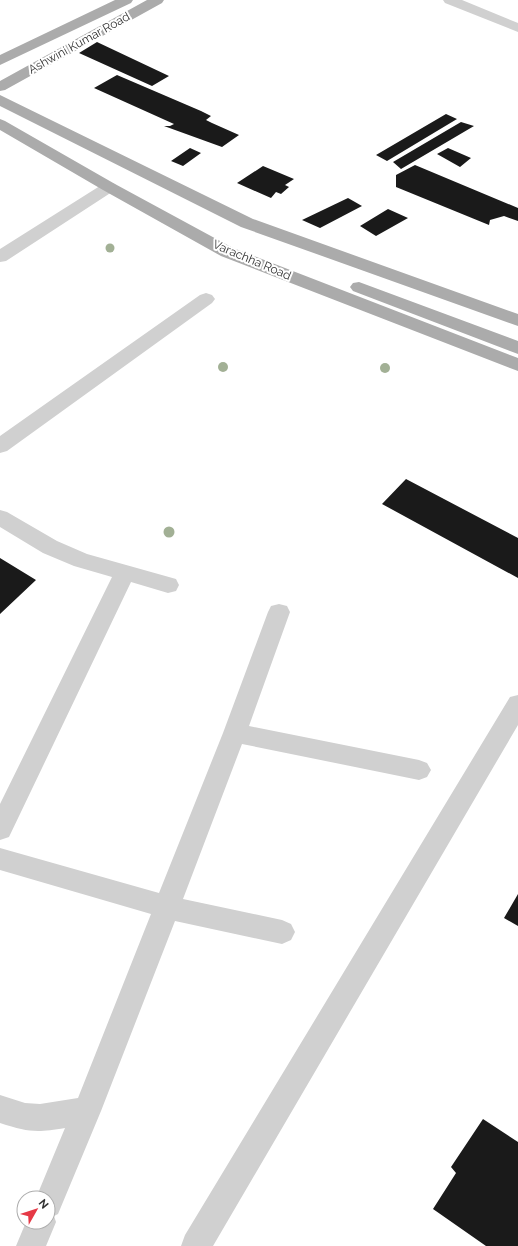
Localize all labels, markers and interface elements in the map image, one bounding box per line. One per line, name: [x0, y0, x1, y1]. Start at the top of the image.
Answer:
street label: Ashwini Kumar Road: [26, 9, 132, 77]
street label: Varachha Road: [211, 237, 293, 283]
north arrow: [16, 1190, 56, 1230]
text: N: [36, 1197, 51, 1211]

